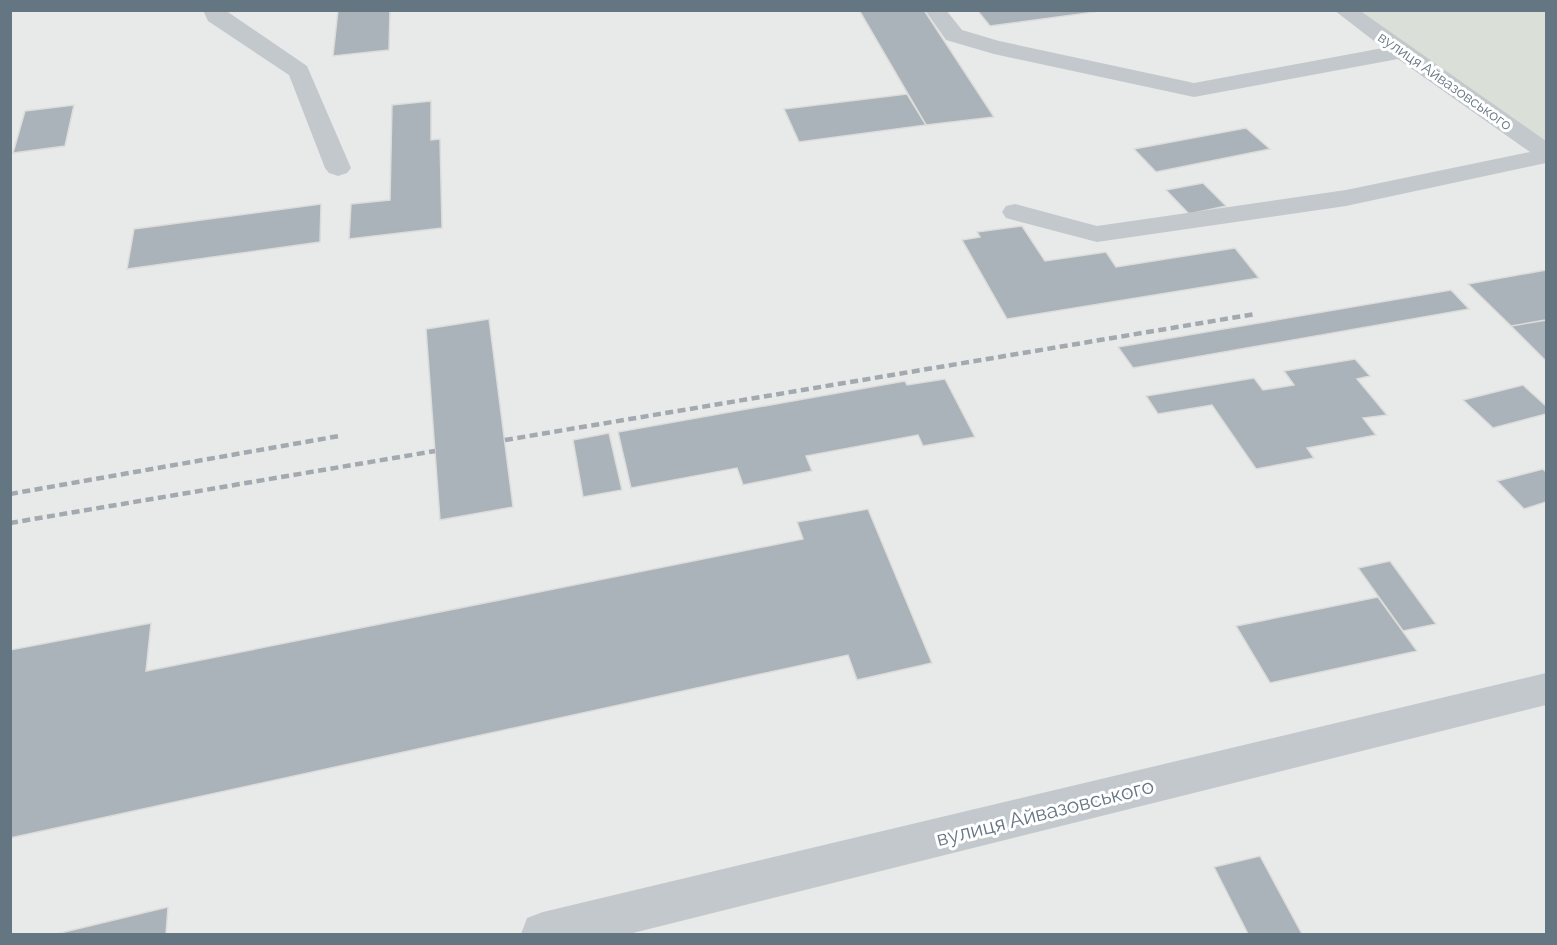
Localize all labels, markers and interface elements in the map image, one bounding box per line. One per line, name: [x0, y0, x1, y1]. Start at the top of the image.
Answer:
street label: вулиця Айвазовського: [1375, 28, 1516, 134]
street label: вулиця Айвазовського: [934, 773, 1156, 851]

